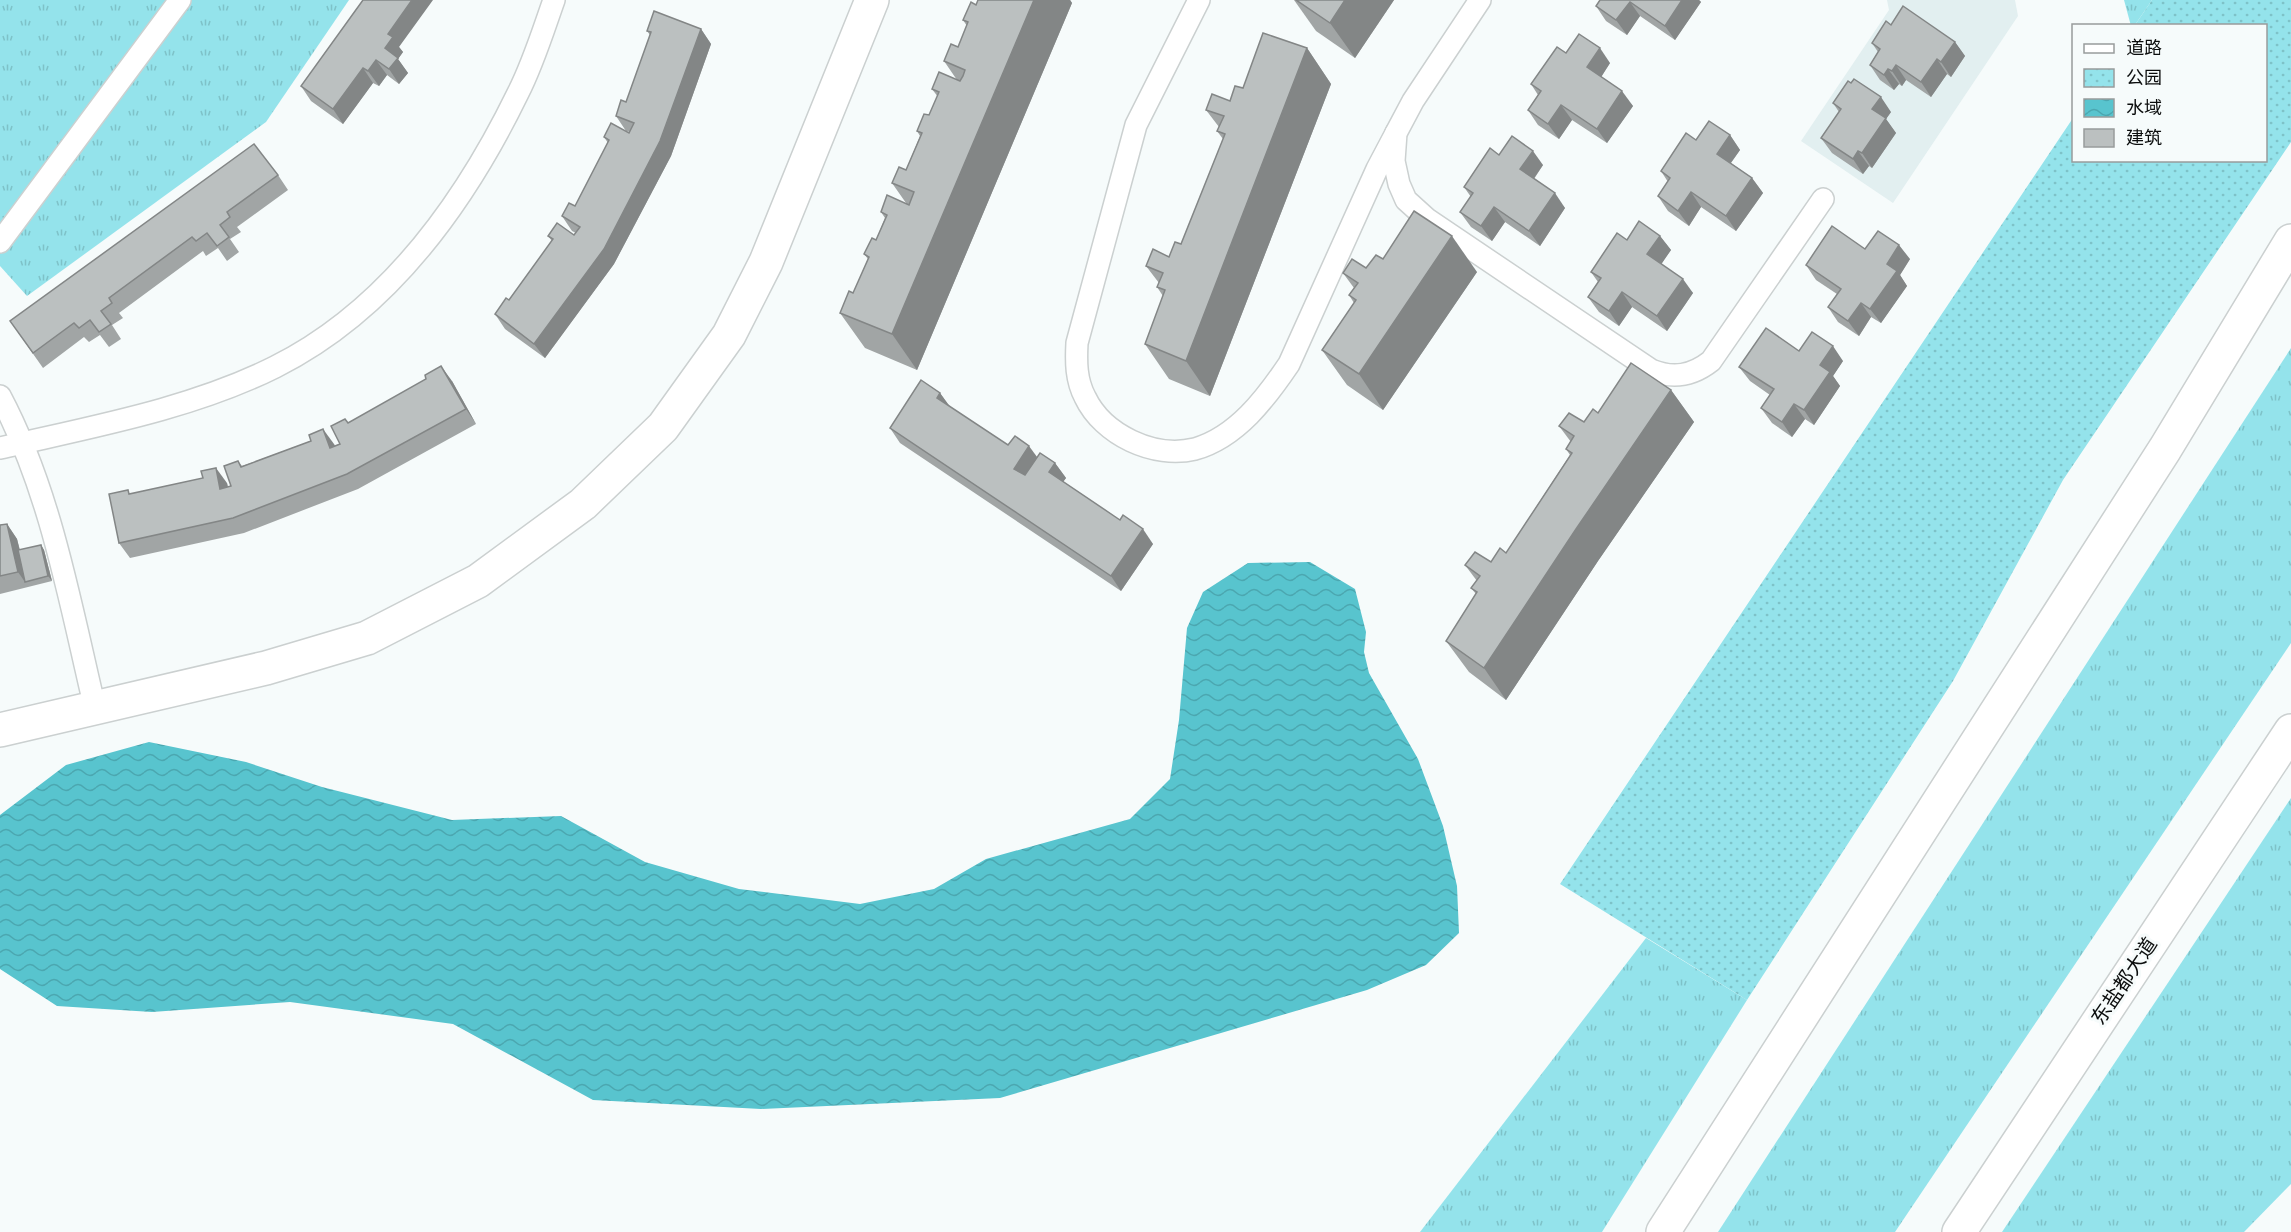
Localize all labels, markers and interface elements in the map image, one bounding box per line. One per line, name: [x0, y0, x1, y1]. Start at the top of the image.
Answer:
legend: [2072, 24, 2267, 162]
text: 道路: [2126, 35, 2162, 62]
text: 公园: [2126, 65, 2162, 92]
text: 水域: [2126, 95, 2162, 122]
text: 建筑: [2126, 125, 2162, 152]
street label: 东盐都大道: [2084, 932, 2165, 1031]

